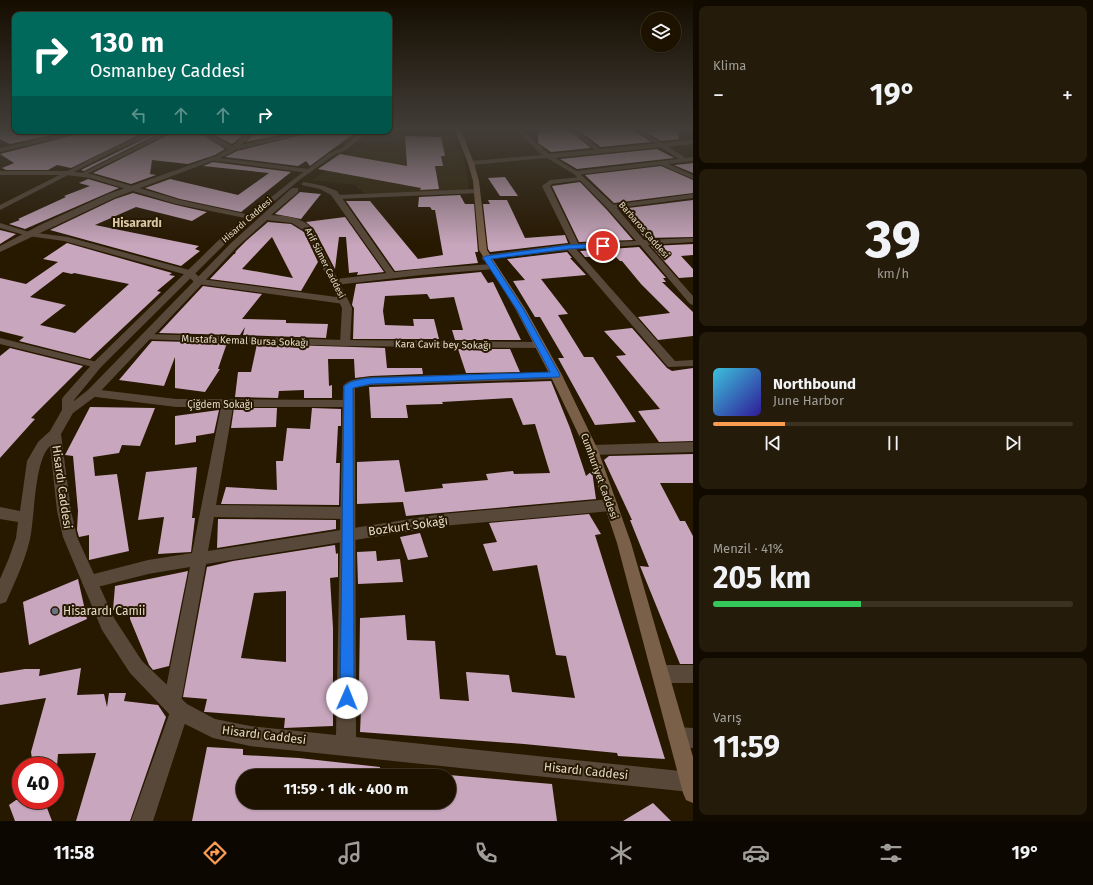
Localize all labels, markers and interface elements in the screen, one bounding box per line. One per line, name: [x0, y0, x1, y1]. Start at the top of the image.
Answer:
map controls: [641, 12, 681, 52]
button: layers: [641, 12, 681, 52]
text: 130 m: [90, 26, 164, 59]
icon: right: [24, 28, 76, 80]
text: Klima: [713, 58, 746, 73]
text: Osmanbey Caddesi: [90, 60, 245, 82]
text: 19°: [870, 77, 916, 113]
text: −: [713, 82, 724, 109]
text: +: [1062, 82, 1073, 109]
icon: left: [128, 104, 150, 126]
icon: ahead: [170, 104, 192, 126]
icon: ahead: [212, 104, 234, 126]
icon: right: [254, 104, 276, 126]
street label: Hisardı Caddesi: [220, 195, 274, 245]
street label: Barbaros Caddesi: [617, 200, 671, 260]
text: 39: [865, 208, 921, 271]
district label: Hisarardı: [112, 216, 162, 230]
street label: Arif Sümer Caddesi: [303, 226, 347, 300]
pin: [586, 229, 620, 263]
icon: arrive: [592, 235, 614, 257]
text: km/h: [877, 266, 909, 281]
street label: Mustafa Kemal Bursa Sokağı: [181, 333, 309, 349]
street label: Kara Cavit bey Sokağı: [395, 337, 491, 352]
text: Northbound: [773, 375, 856, 393]
text: June Harbor: [773, 393, 844, 408]
street label: Çiğdem Sokağı: [187, 398, 253, 411]
street label: Cumhuriyet Caddesi: [578, 431, 621, 521]
icon: previous: [762, 432, 784, 454]
icon: pause: [882, 432, 904, 454]
icon: next: [1002, 432, 1024, 454]
street label: Hisardı Caddesi: [49, 444, 75, 530]
street label: Bozkurt Sokağı: [367, 513, 449, 539]
text: Menzil · 41%: [713, 541, 784, 556]
text: 205 km: [713, 560, 811, 596]
place label: Hisarardı Camii: [63, 604, 146, 618]
marker: Hisarardı Camii: [50, 606, 60, 616]
position arrow: [326, 677, 368, 719]
text: Varış: [713, 710, 742, 725]
street label: Hisardı Caddesi: [221, 723, 307, 747]
text: 11:59: [713, 729, 780, 765]
speed limit sign: 40: [12, 757, 64, 809]
street label: Hisardı Caddesi: [543, 760, 629, 782]
text: 11:59 · 1 dk · 400 m: [283, 780, 409, 798]
icon: directions: [201, 839, 229, 867]
icon: music: [336, 839, 364, 867]
icon: phone: [472, 839, 500, 867]
icon: climate: [607, 839, 635, 867]
icon: car: [742, 839, 770, 867]
icon: filters: [877, 839, 905, 867]
text: 11:58: [54, 842, 94, 864]
text: 19°: [1012, 842, 1039, 864]

